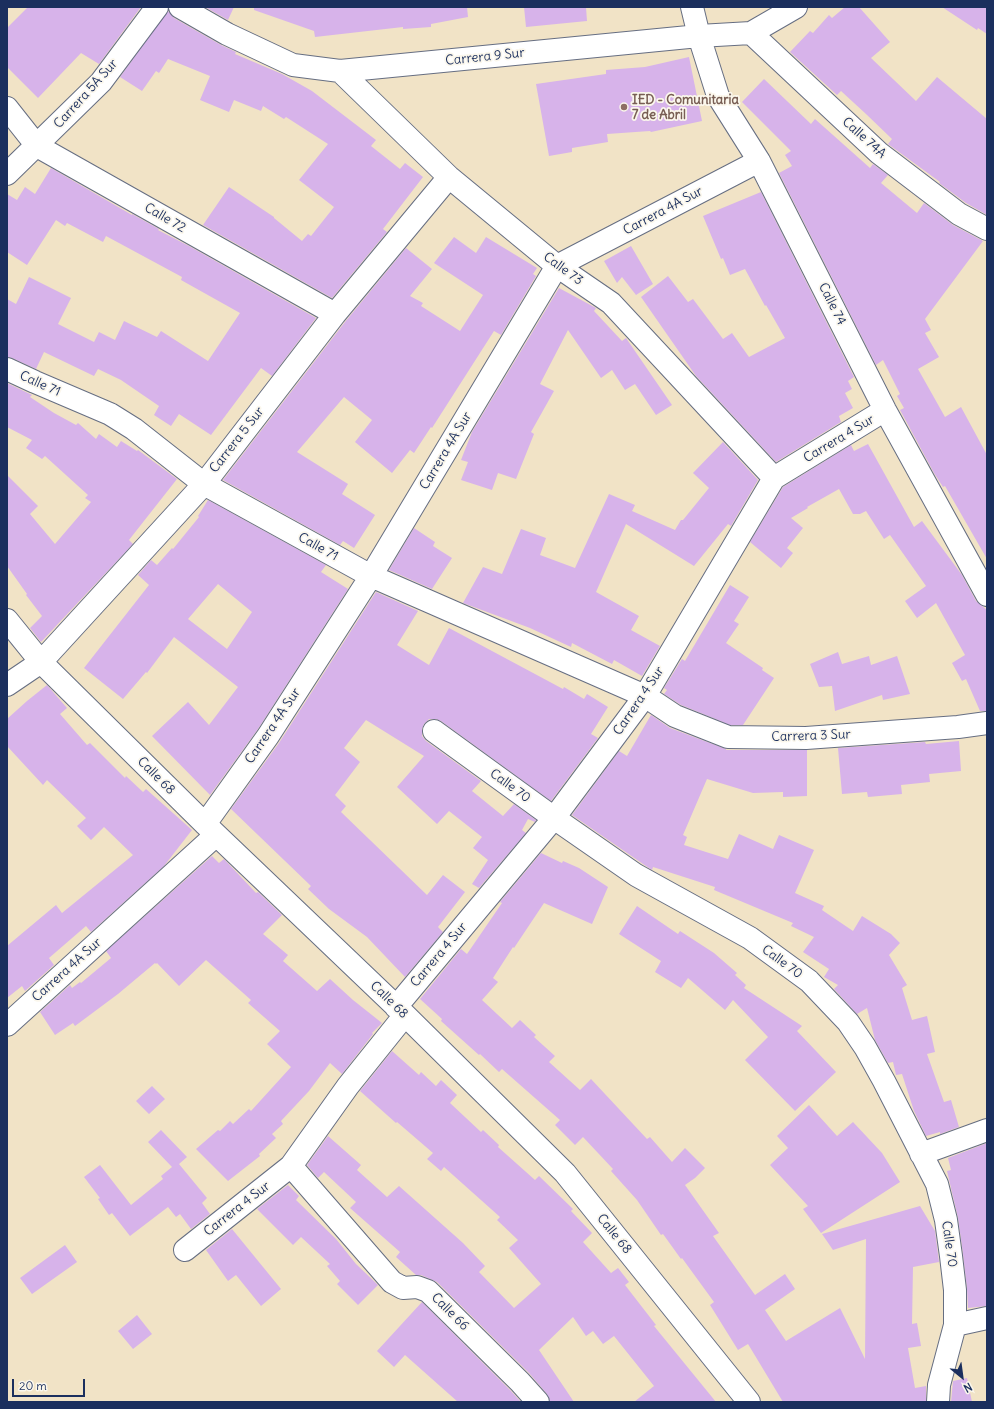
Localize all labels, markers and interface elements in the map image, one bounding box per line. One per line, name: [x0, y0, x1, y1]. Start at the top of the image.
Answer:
street label: Carrera 9 Sur: [445, 45, 525, 69]
street label: Carrera 5A Sur: [51, 56, 121, 132]
place label: IED - Comunitaria 7 de Abril: [632, 92, 739, 123]
marker: IED - Comunitaria 7 de Abril: [619, 102, 629, 112]
street label: Calle 74A: [839, 114, 889, 162]
street label: Carrera 4A Sur: [621, 183, 705, 239]
street label: Calle 72: [141, 200, 189, 236]
street label: Calle 73: [540, 249, 586, 289]
street label: Calle 74: [815, 280, 849, 328]
street label: Calle 71: [17, 368, 63, 400]
street label: Carrera 5 Sur: [206, 404, 268, 476]
street label: Carrera 4A Sur: [417, 409, 475, 493]
street label: Carrera 4 Sur: [801, 412, 877, 466]
street label: Calle 71: [295, 530, 341, 564]
street label: Carrera 4 Sur: [610, 664, 668, 738]
street label: Carrera 4A Sur: [242, 685, 304, 767]
street label: Carrera 3 Sur: [771, 727, 851, 745]
street label: Calle 68: [134, 754, 178, 798]
street label: Calle 70: [487, 766, 533, 806]
street label: Carrera 4 Sur: [407, 920, 471, 990]
street label: Carrera 4A Sur: [29, 935, 105, 1005]
street label: Calle 70: [759, 942, 805, 982]
street label: Calle 68: [367, 978, 411, 1022]
street label: Carrera 4 Sur: [201, 1178, 273, 1240]
street label: Calle 68: [593, 1211, 635, 1257]
street label: Calle 70: [938, 1220, 960, 1268]
street label: Calle 66: [428, 1290, 472, 1334]
north arrow: [942, 1357, 982, 1397]
scale bar: [14, 1371, 87, 1397]
text: 20 m: [19, 1378, 47, 1393]
text: N: [961, 1380, 975, 1395]

